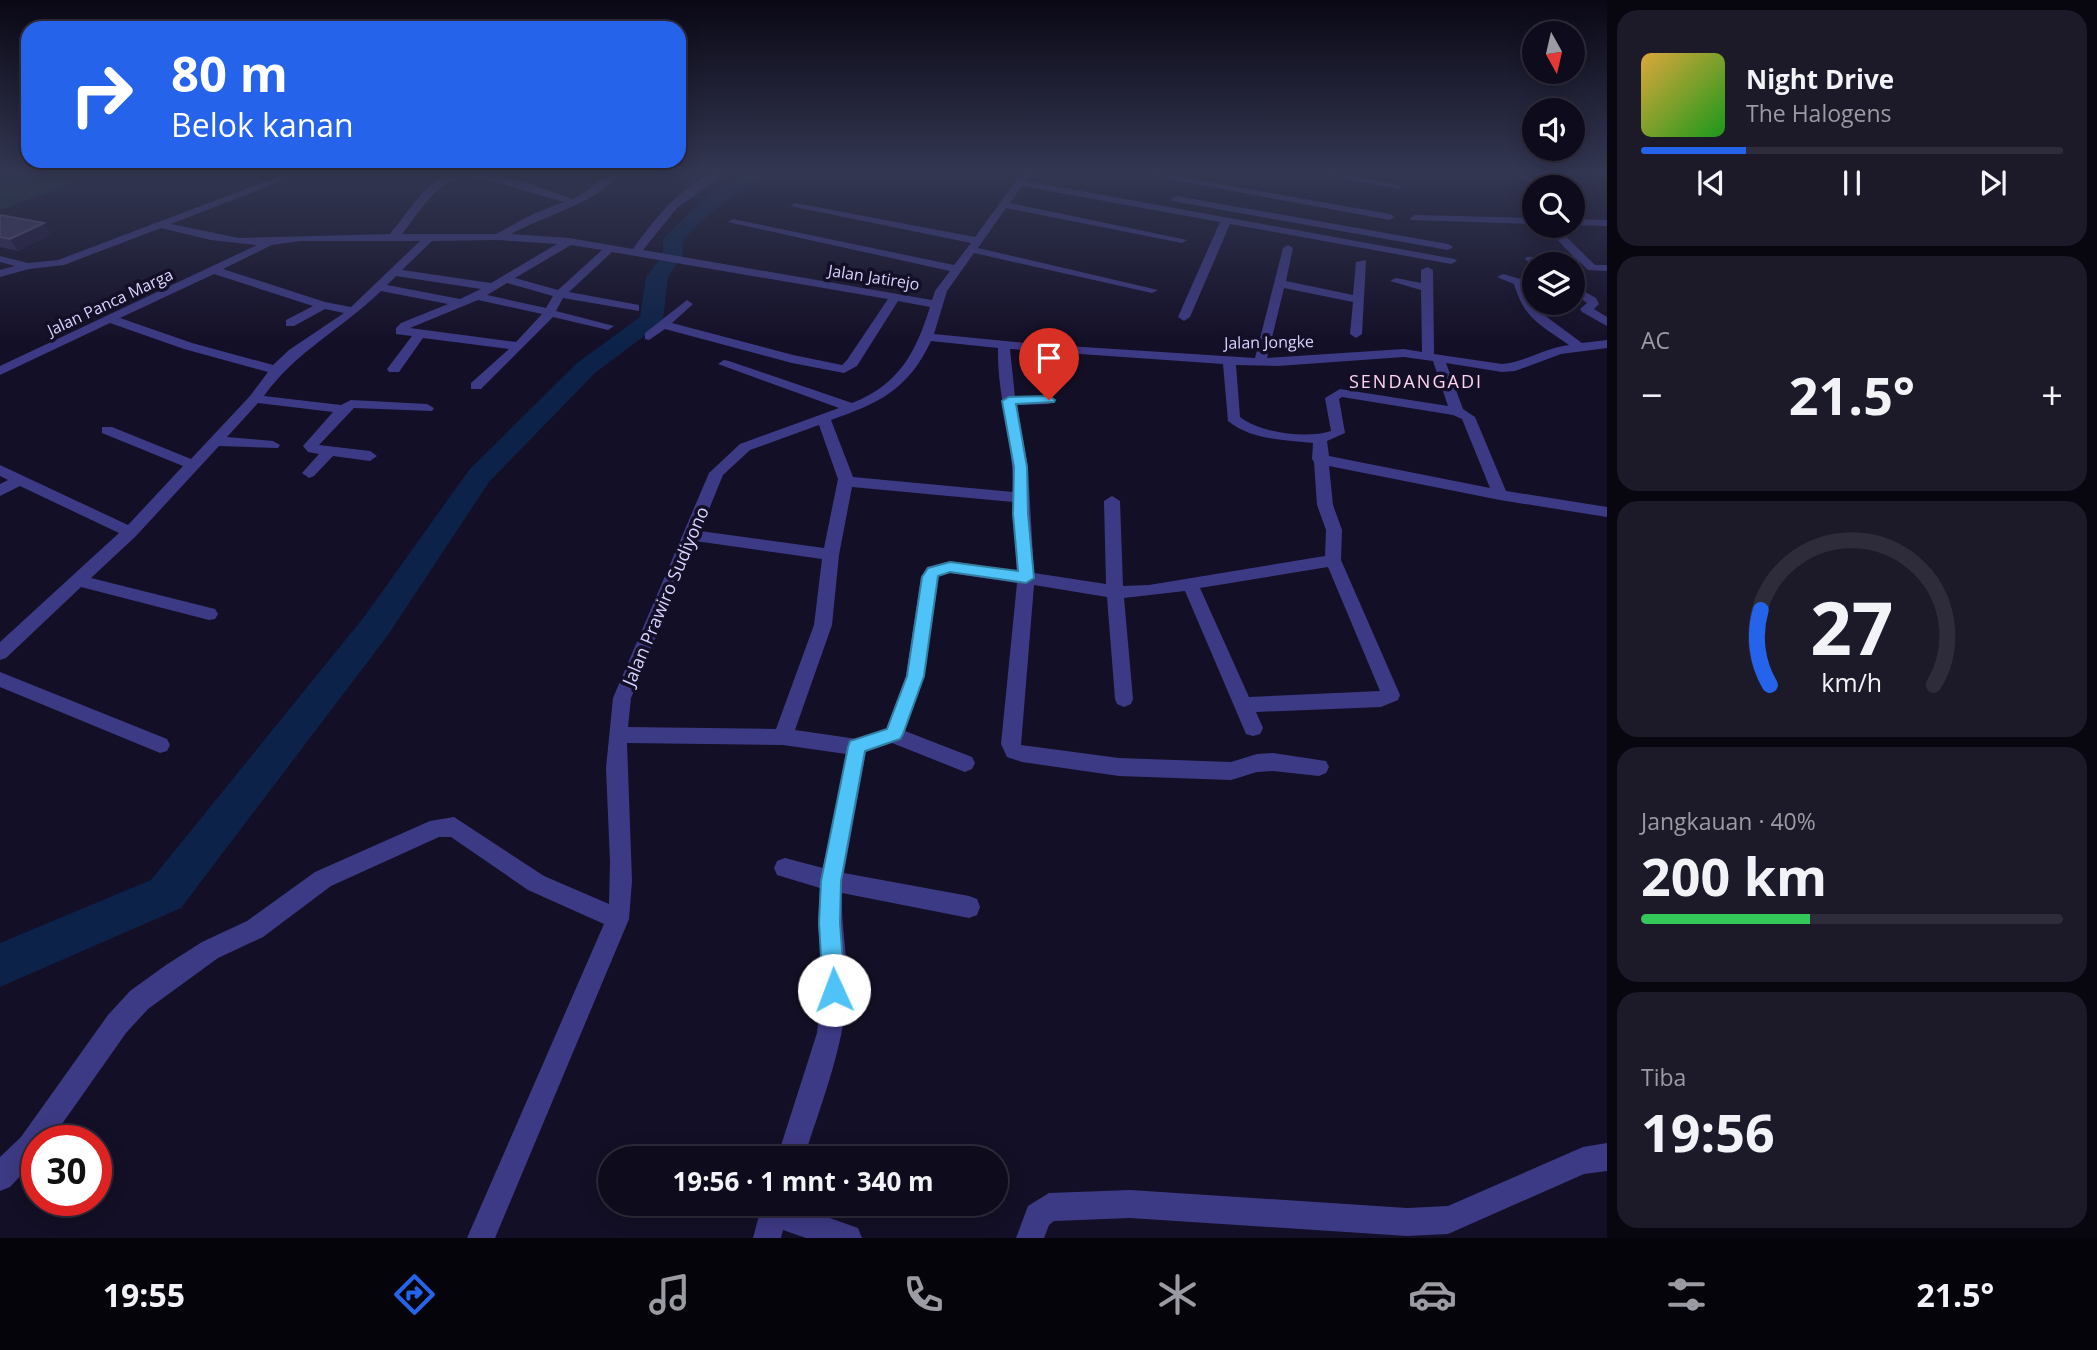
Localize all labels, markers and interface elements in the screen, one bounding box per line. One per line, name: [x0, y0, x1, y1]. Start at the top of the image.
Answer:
north arrow: [1522, 21, 1586, 84]
map controls: [1522, 21, 1585, 315]
text: 80 m: [171, 40, 288, 106]
icon: right: [56, 49, 147, 140]
text: Night Drive: [1746, 61, 1894, 97]
text: The Halogens: [1746, 97, 1892, 129]
button: sound: [1522, 98, 1585, 161]
text: Belok kanan: [171, 103, 354, 146]
icon: previous: [1692, 164, 1730, 202]
icon: pause: [1833, 164, 1871, 202]
icon: next: [1974, 164, 2012, 202]
button: search: [1522, 175, 1585, 238]
button: layers: [1522, 252, 1585, 315]
street label: Jalan Jatirejo: [825, 259, 921, 295]
street label: Jalan Panca Marga: [42, 263, 177, 342]
text: AC: [1641, 324, 1670, 356]
pin: [1019, 328, 1079, 400]
street label: Jalan Jongke: [1222, 330, 1314, 354]
icon: arrive: [1030, 339, 1068, 377]
text: 21.5°: [1789, 359, 1915, 430]
text: −: [1641, 368, 1663, 420]
text: +: [2041, 368, 2063, 420]
district label: SENDANGADI: [1349, 369, 1483, 393]
street label: Jalan Prawiro Sudiyono: [616, 503, 714, 691]
text: 27: [1810, 577, 1894, 676]
text: km/h: [1822, 665, 1882, 699]
text: Jangkauan · 40%: [1641, 805, 1816, 837]
text: 200 km: [1641, 840, 1827, 911]
position arrow: [797, 953, 871, 1027]
text: Tiba: [1641, 1061, 1686, 1093]
text: 19:56: [1641, 1096, 1775, 1167]
speed limit sign: 30: [21, 1125, 112, 1216]
text: 19:56 · 1 mnt · 340 m: [672, 1163, 934, 1199]
icon: directions: [390, 1270, 439, 1319]
icon: music: [645, 1270, 694, 1319]
icon: phone: [899, 1270, 948, 1319]
icon: climate: [1153, 1270, 1202, 1319]
icon: car: [1408, 1270, 1457, 1319]
icon: filters: [1662, 1270, 1711, 1319]
text: 19:55: [103, 1273, 185, 1316]
text: 21.5°: [1917, 1273, 1994, 1316]

